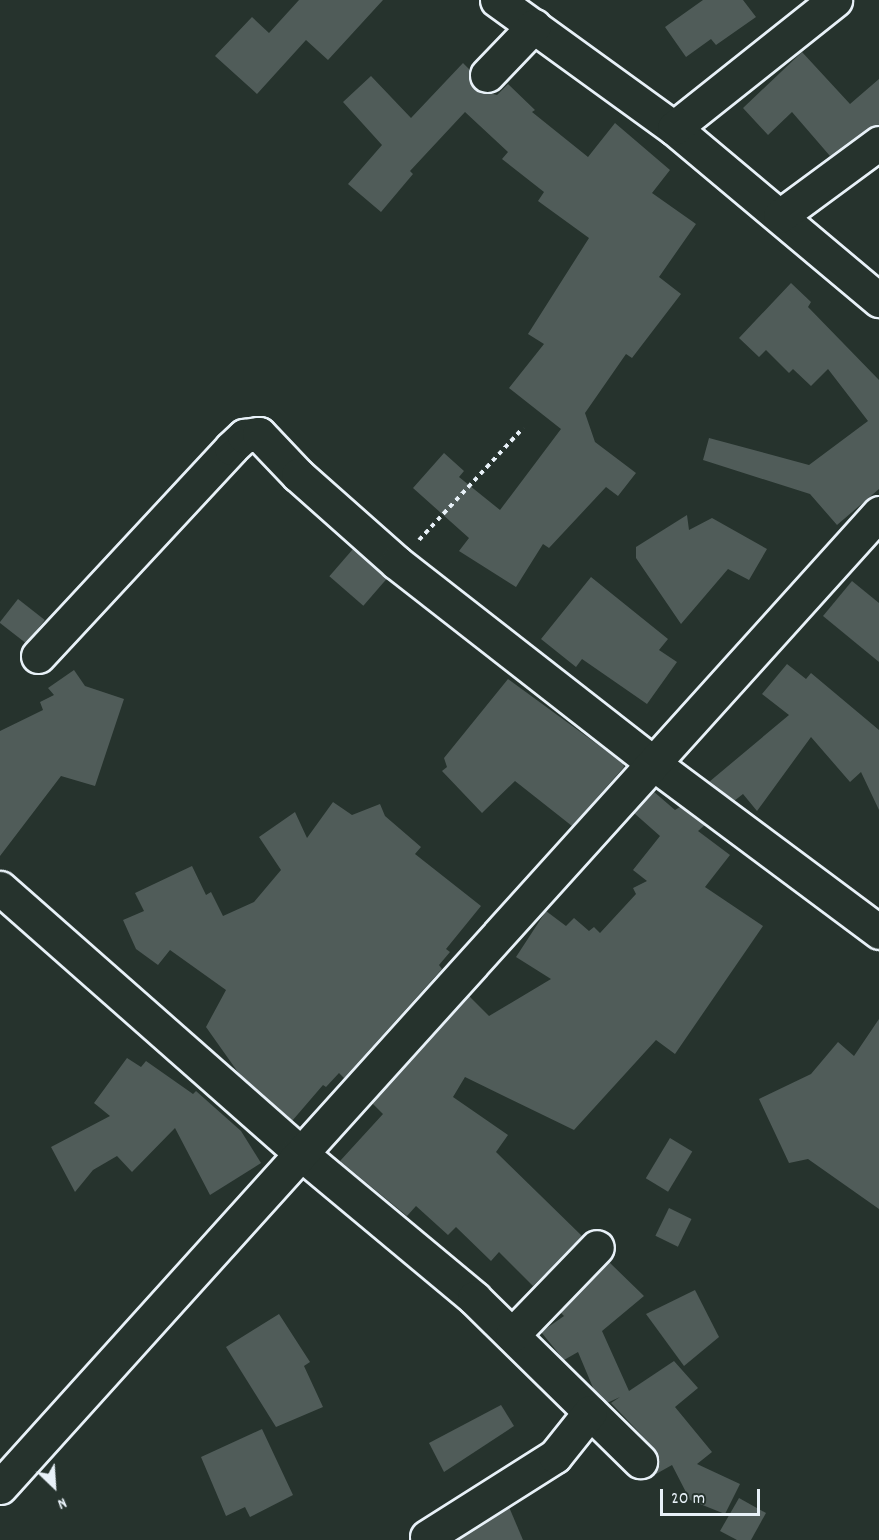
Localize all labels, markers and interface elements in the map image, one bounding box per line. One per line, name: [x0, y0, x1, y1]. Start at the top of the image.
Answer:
north arrow: [24, 1456, 84, 1516]
scale bar: [663, 1477, 764, 1515]
text: 20 m: [671, 1487, 705, 1512]
text: N: [53, 1491, 70, 1515]

